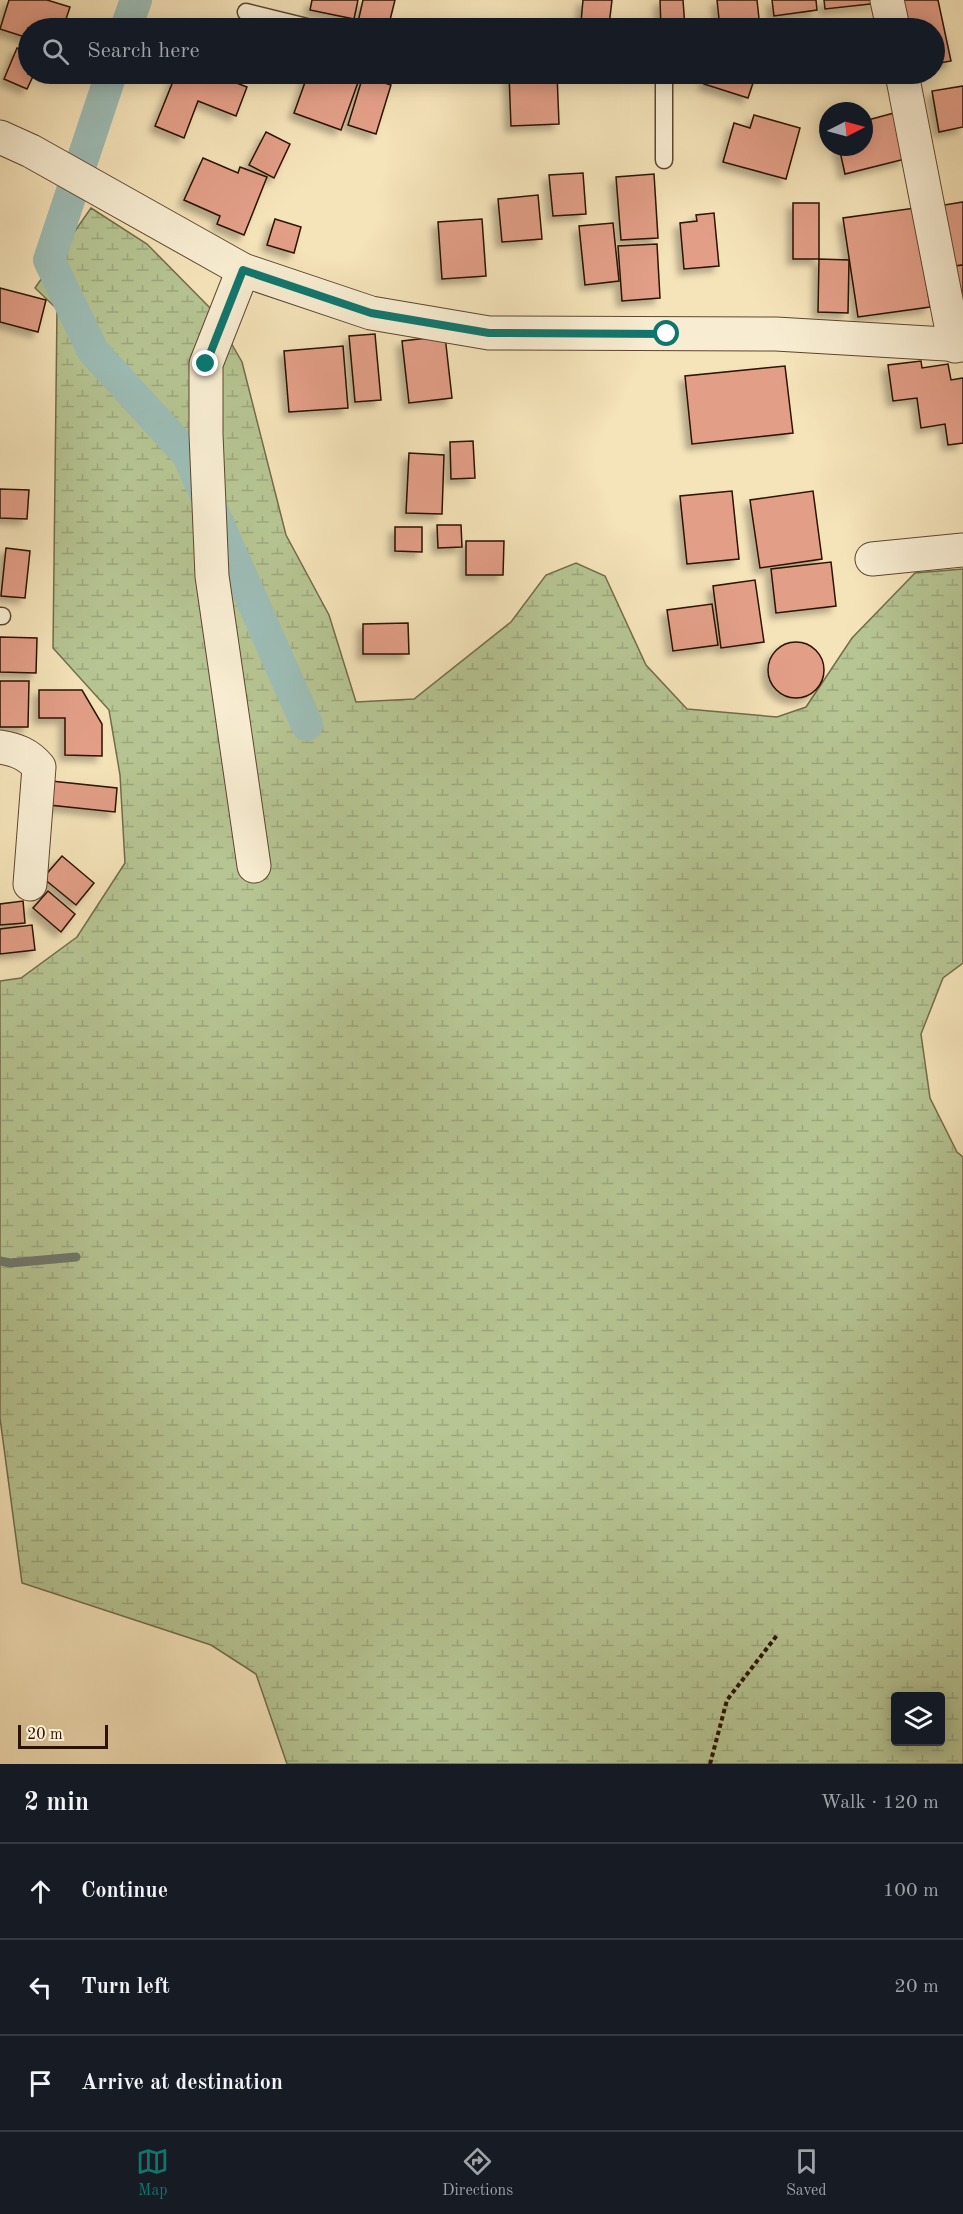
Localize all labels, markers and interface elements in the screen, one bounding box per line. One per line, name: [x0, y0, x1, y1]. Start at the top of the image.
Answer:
search box: [18, 18, 945, 84]
icon: search: [39, 35, 72, 68]
text: Search here: [87, 40, 200, 62]
north arrow: [819, 102, 873, 156]
route start: [653, 320, 679, 346]
route end: [192, 350, 218, 376]
map controls: [891, 1692, 945, 1746]
button: layers: [891, 1692, 945, 1746]
scale bar: [18, 1722, 108, 1750]
text: 20 m: [27, 1727, 63, 1743]
text: 2 min: [24, 1790, 89, 1816]
text: Walk · 120 m: [820, 1793, 939, 1813]
icon: ahead: [24, 1875, 57, 1908]
text: Continue: [81, 1880, 168, 1902]
text: 100 m: [883, 1881, 939, 1901]
icon: left: [24, 1971, 57, 2004]
text: Turn left: [81, 1976, 170, 1998]
text: 20 m: [894, 1977, 939, 1997]
icon: arrive: [24, 2067, 57, 2100]
text: Arrive at destination: [81, 2072, 283, 2094]
tab: Map: [136, 2145, 169, 2201]
tab: Directions: [442, 2145, 513, 2201]
tab: Saved: [786, 2145, 827, 2201]

